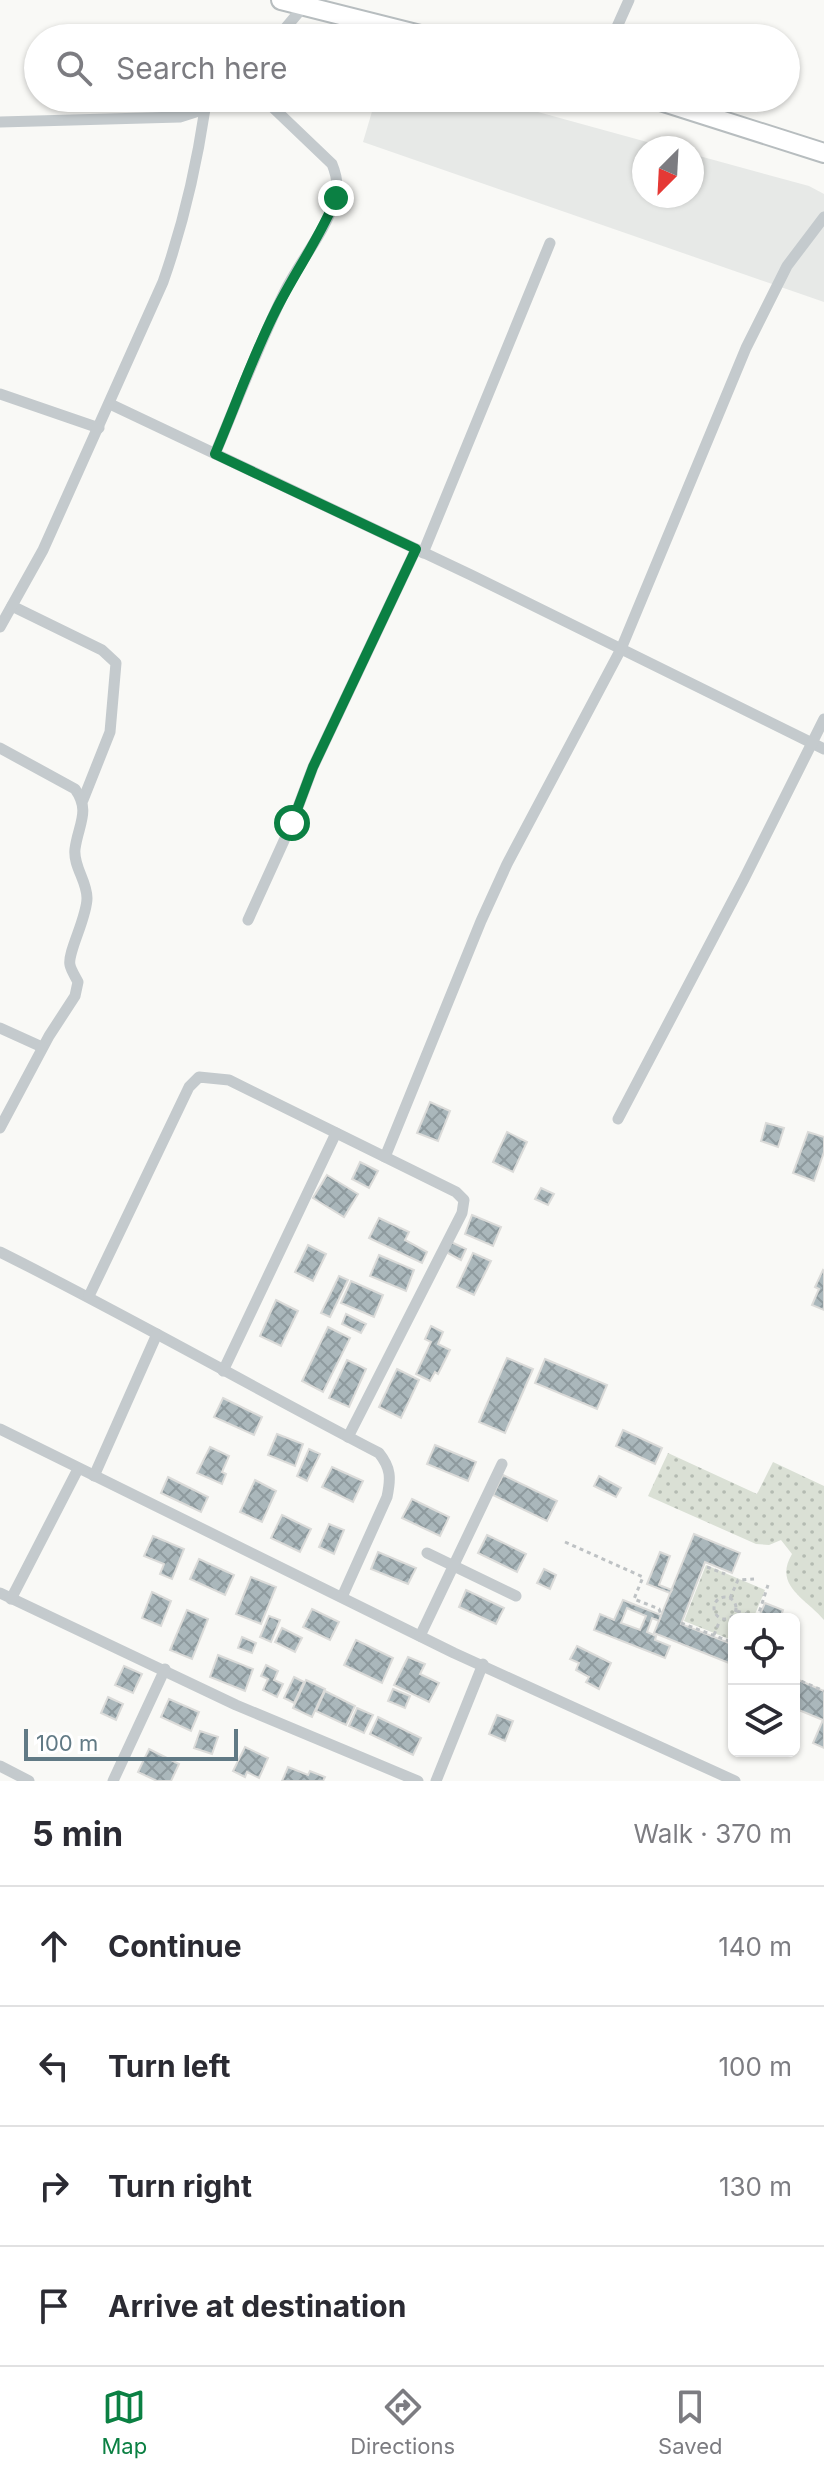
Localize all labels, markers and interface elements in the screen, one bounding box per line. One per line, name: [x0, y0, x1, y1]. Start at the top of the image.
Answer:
search box: [24, 24, 800, 112]
icon: search: [52, 46, 96, 90]
text: Search here: [116, 50, 288, 86]
north arrow: [632, 136, 704, 208]
route end: [318, 180, 354, 216]
route start: [274, 805, 310, 841]
map controls: [728, 1613, 800, 1757]
button: locate: [728, 1613, 800, 1685]
button: layers: [728, 1685, 800, 1757]
scale bar: [24, 1725, 238, 1761]
text: 100 m: [36, 1730, 98, 1756]
text: 5 min: [32, 1813, 123, 1854]
text: Walk · 370 m: [634, 1818, 792, 1849]
icon: ahead: [32, 1924, 76, 1968]
text: Continue: [108, 1928, 242, 1964]
text: 140 m: [718, 1931, 792, 1962]
icon: left: [32, 2044, 76, 2088]
text: Turn left: [108, 2048, 230, 2084]
text: 100 m: [719, 2051, 792, 2082]
icon: right: [32, 2164, 76, 2208]
text: Turn right: [108, 2168, 252, 2204]
text: 130 m: [719, 2171, 792, 2202]
icon: arrive: [32, 2284, 76, 2328]
text: Arrive at destination: [108, 2288, 406, 2324]
tab: Map: [102, 2385, 147, 2459]
tab: Directions: [350, 2385, 455, 2459]
tab: Saved: [658, 2385, 722, 2459]

